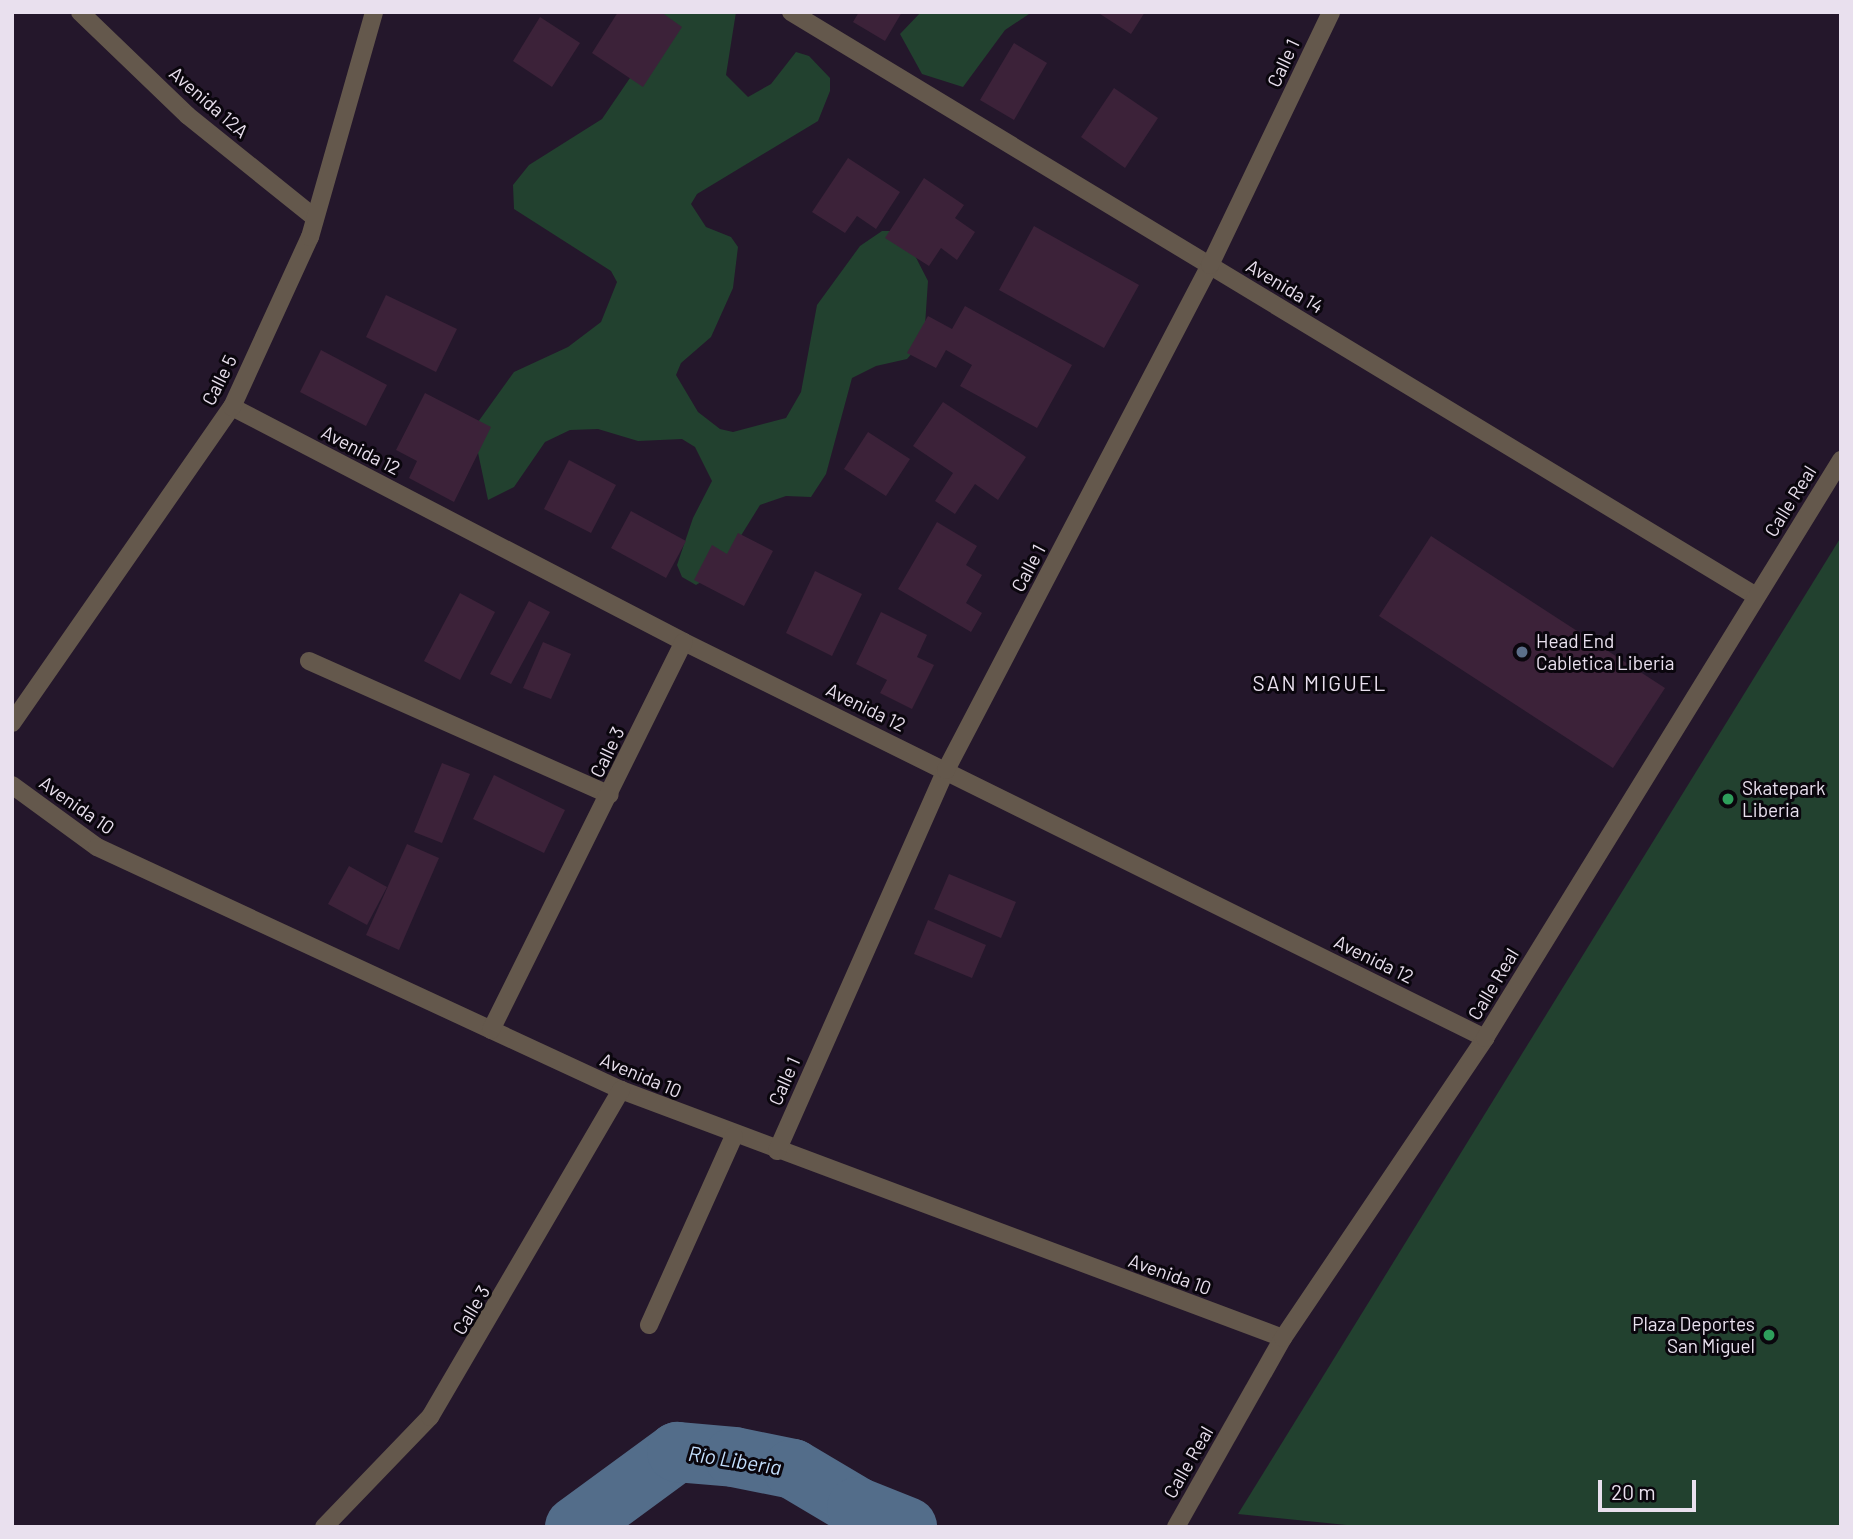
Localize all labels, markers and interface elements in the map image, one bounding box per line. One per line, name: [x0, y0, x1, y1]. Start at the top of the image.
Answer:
street label: Calle 1: [1262, 35, 1304, 91]
street label: Avenida 12A: [165, 62, 253, 142]
street label: Avenida 14: [1242, 254, 1328, 318]
street label: Calle 5: [197, 351, 241, 409]
street label: Avenida 12: [318, 420, 404, 480]
street label: Calle Real: [1759, 461, 1821, 541]
street label: Calle 1: [1006, 540, 1050, 596]
place label: Head End Cabletica Liberia: [1536, 630, 1674, 674]
marker: Head End Cabletica Liberia: [1514, 644, 1530, 660]
district label: SAN MIGUEL: [1254, 670, 1386, 696]
street label: Avenida 12: [823, 678, 909, 736]
street label: Calle 3: [585, 723, 629, 781]
street label: Avenida 10: [35, 771, 119, 839]
place label: Skatepark Liberia: [1742, 777, 1825, 821]
marker: Skatepark Liberia: [1720, 791, 1736, 807]
street label: Avenida 12: [1331, 930, 1417, 988]
street label: Calle Real: [1463, 944, 1523, 1024]
street label: Avenida 10: [597, 1048, 685, 1102]
street label: Calle 1: [763, 1053, 805, 1109]
street label: Avenida 10: [1126, 1249, 1214, 1299]
street label: Calle 3: [447, 1281, 495, 1339]
place label: Plaza Deportes San Miguel: [1632, 1313, 1755, 1357]
marker: Plaza Deportes San Miguel: [1761, 1327, 1777, 1343]
street label: Calle Real: [1158, 1422, 1218, 1502]
water label: Río Liberia: [686, 1440, 784, 1480]
scale bar: [1601, 1466, 1699, 1510]
text: 20 m: [1611, 1479, 1656, 1504]

